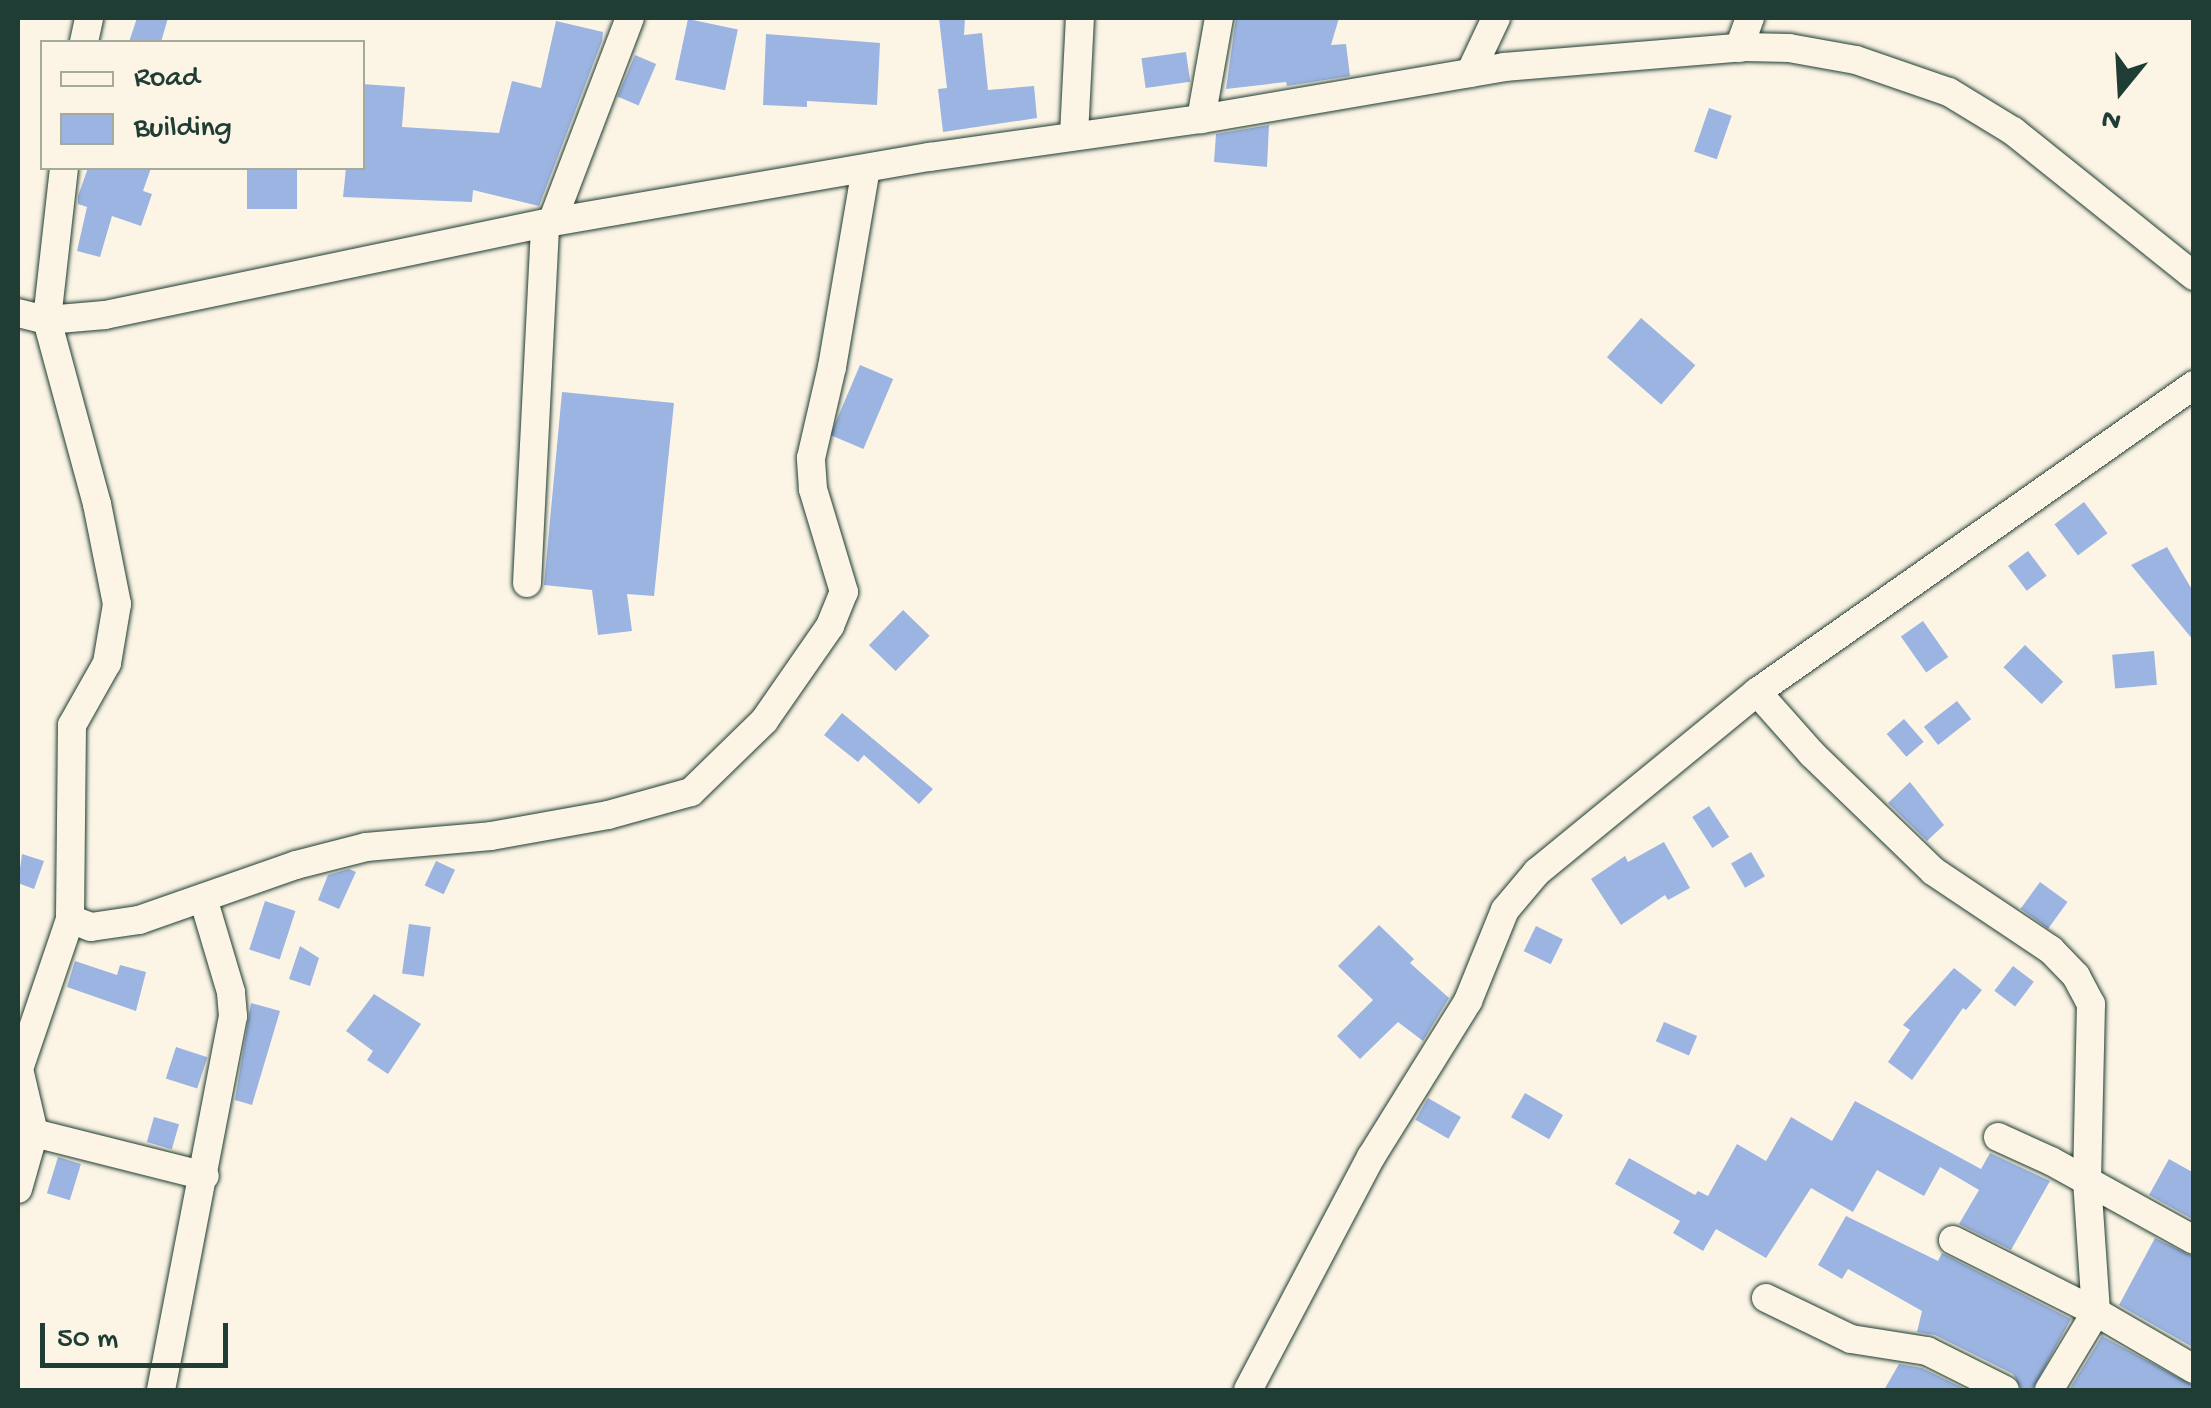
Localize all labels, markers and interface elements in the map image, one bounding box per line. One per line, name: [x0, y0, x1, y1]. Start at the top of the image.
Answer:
legend: [40, 40, 365, 170]
north arrow: [2071, 40, 2171, 140]
text: Road: [134, 62, 200, 97]
text: N: [2098, 100, 2125, 138]
text: Building: [134, 112, 232, 147]
scale bar: [45, 1303, 232, 1365]
text: 50 m: [57, 1323, 118, 1358]

